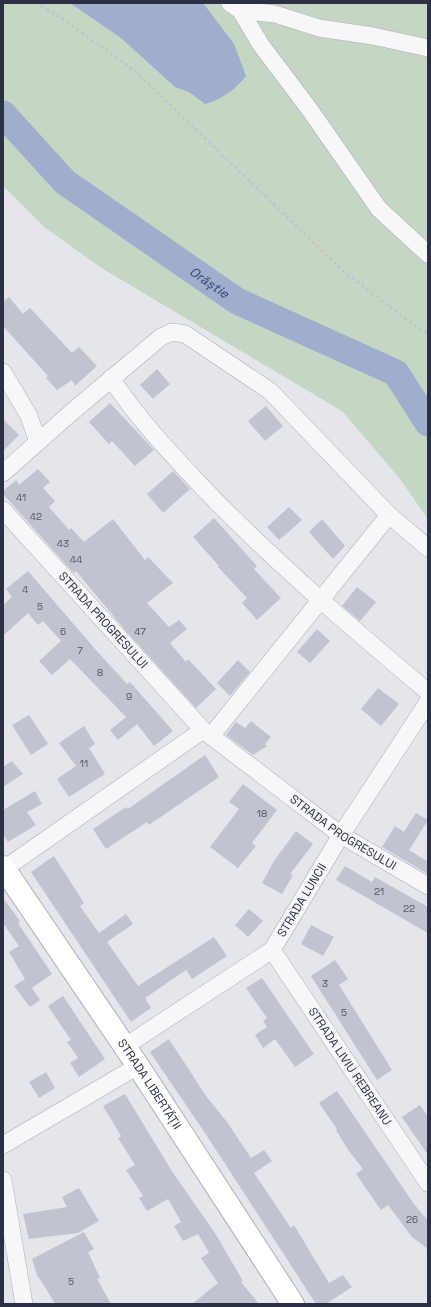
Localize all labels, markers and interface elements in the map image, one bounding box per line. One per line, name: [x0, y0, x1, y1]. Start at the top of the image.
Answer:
water label: Orăștie: [187, 263, 234, 302]
house number: 41: [16, 491, 26, 504]
house number: 42: [30, 510, 42, 523]
house number: 43: [57, 537, 69, 550]
house number: 44: [70, 553, 82, 566]
street label: STRADA PROGRESULUI: [55, 569, 151, 672]
house number: 4: [22, 583, 28, 596]
house number: 5: [37, 600, 43, 613]
house number: 6: [60, 625, 66, 638]
house number: 47: [134, 625, 146, 638]
house number: 7: [77, 644, 83, 657]
house number: 8: [97, 666, 103, 679]
house number: 9: [126, 690, 132, 703]
house number: 11: [80, 757, 88, 770]
street label: STRADA PROGRESULUI: [287, 791, 399, 874]
house number: 18: [257, 807, 267, 820]
street label: STRADA LUNCII: [274, 860, 330, 940]
house number: 21: [374, 885, 384, 898]
house number: 22: [403, 902, 415, 915]
house number: 3: [322, 977, 328, 990]
street label: STRADA LIVIU REBREANU: [305, 1004, 395, 1128]
house number: 5: [341, 1006, 347, 1019]
street label: STRADA LIBERTĂȚII: [114, 1036, 185, 1132]
house number: 26: [406, 1213, 418, 1226]
house number: 5: [68, 1275, 74, 1288]

